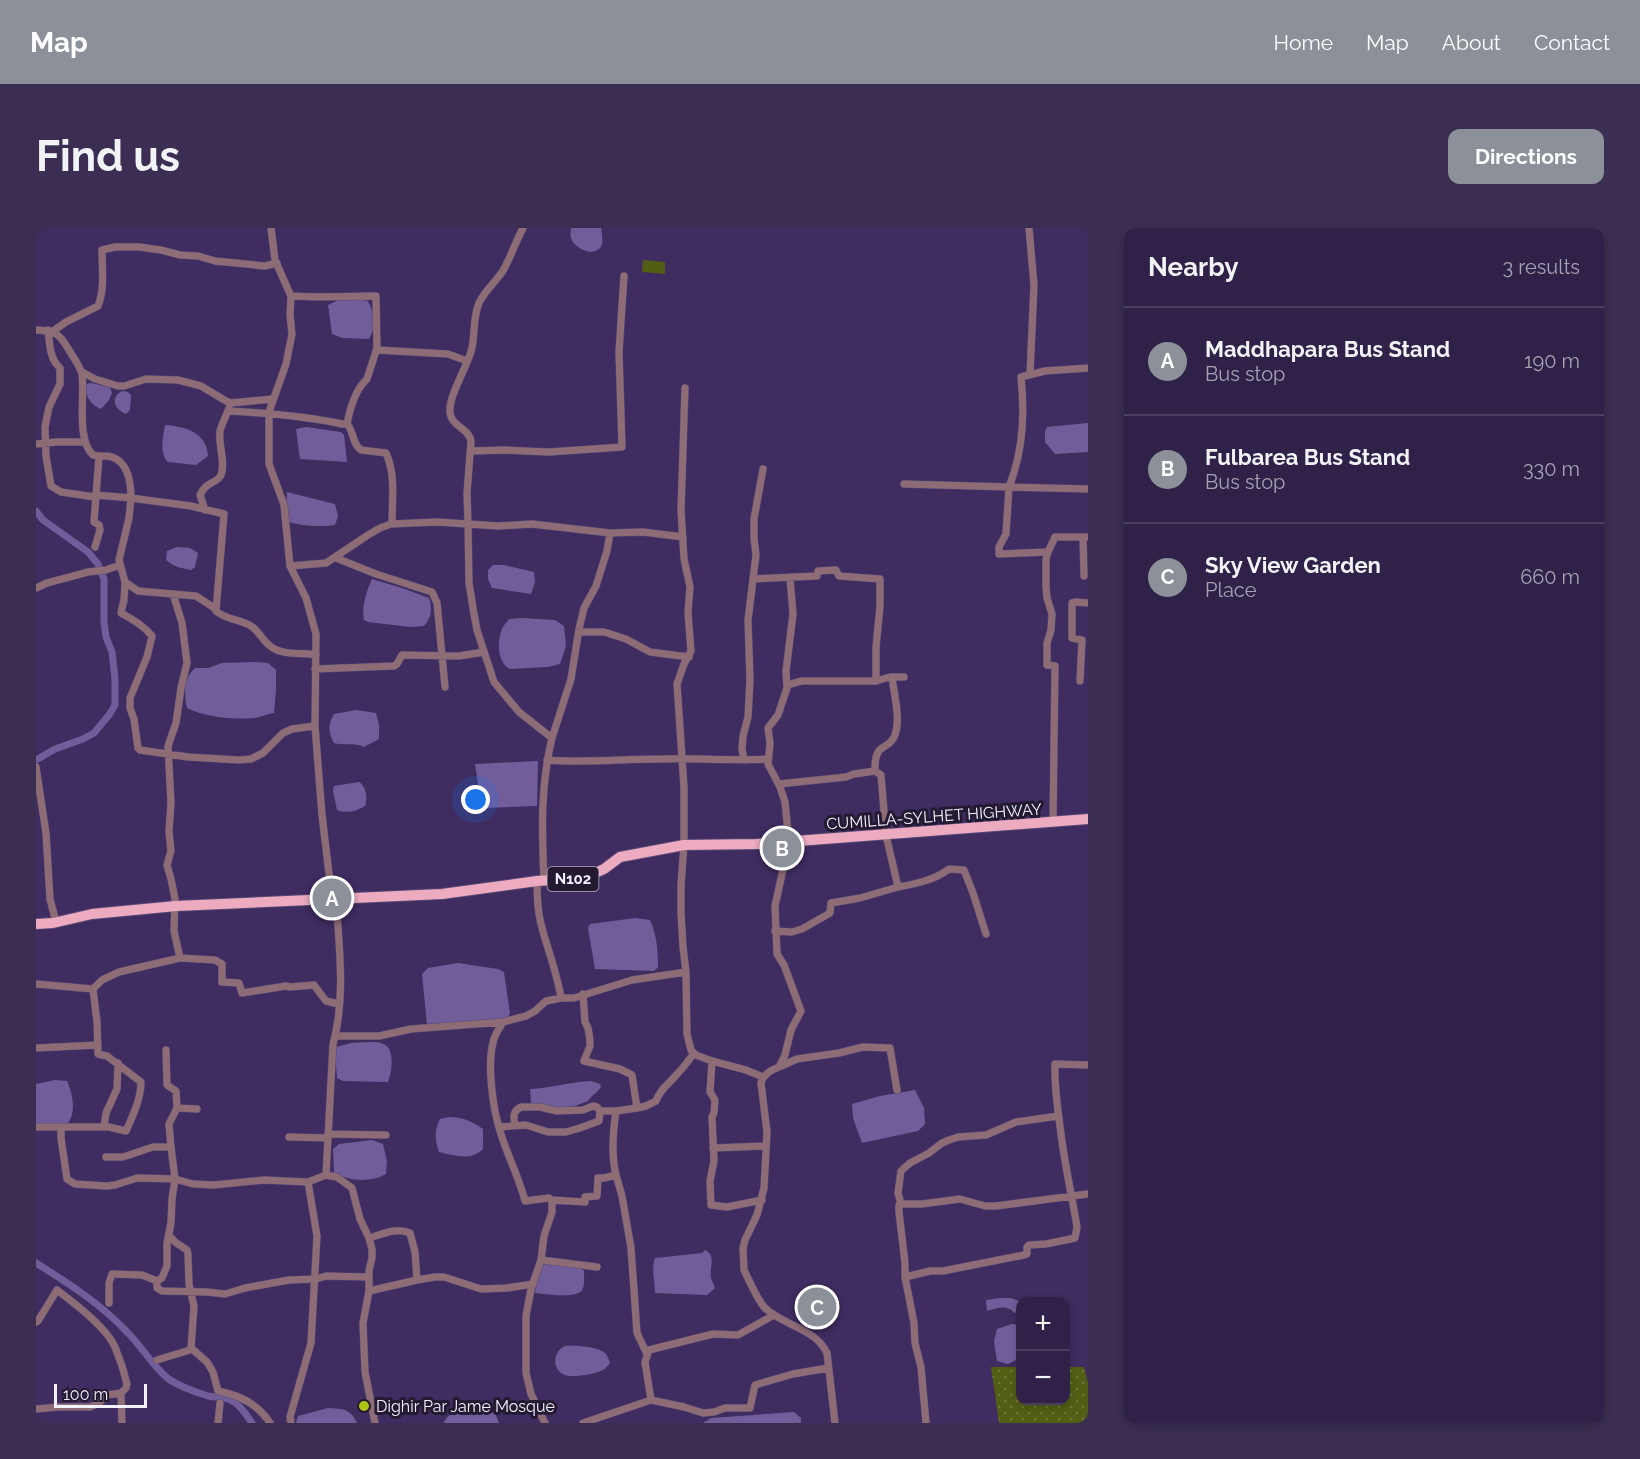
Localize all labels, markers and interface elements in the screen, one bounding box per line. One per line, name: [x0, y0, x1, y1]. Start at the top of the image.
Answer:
text: Map: [30, 26, 88, 59]
text: Home: [1274, 30, 1333, 55]
text: Map: [1366, 30, 1409, 55]
text: About: [1442, 30, 1501, 55]
text: Contact: [1534, 30, 1610, 55]
button: Directions: [1448, 129, 1604, 184]
text: Find us: [36, 132, 180, 181]
text: Nearby: [1148, 252, 1238, 282]
text: 3 results: [1502, 255, 1580, 279]
text: Maddhapara Bus Stand: [1205, 336, 1450, 362]
text: A: [1161, 349, 1174, 373]
text: 190 m: [1524, 349, 1580, 373]
text: Bus stop: [1205, 362, 1285, 386]
text: Fulbarea Bus Stand: [1205, 444, 1410, 470]
text: B: [1161, 457, 1174, 481]
text: 330 m: [1523, 457, 1580, 481]
text: Bus stop: [1205, 470, 1285, 494]
text: Sky View Garden: [1205, 552, 1381, 578]
text: C: [1161, 565, 1174, 589]
text: 660 m: [1520, 565, 1580, 589]
text: Place: [1205, 578, 1256, 602]
your location: [461, 785, 490, 814]
street label: CUMILLA-SYLHET HIGHWAY: [826, 799, 1043, 834]
pin: B: [762, 826, 802, 870]
road number: N102: [548, 867, 598, 891]
pin: A: [312, 876, 352, 920]
pin: C: [798, 1284, 836, 1330]
map controls: [1016, 1297, 1070, 1405]
button: +: [1016, 1297, 1070, 1351]
button: −: [1016, 1351, 1070, 1405]
scale bar: [54, 1381, 147, 1408]
text: 100 m: [63, 1385, 108, 1404]
place label: Dighir Par Jame Mosque: [376, 1397, 555, 1416]
marker: Dighir Par Jame Mosque: [357, 1399, 371, 1413]

